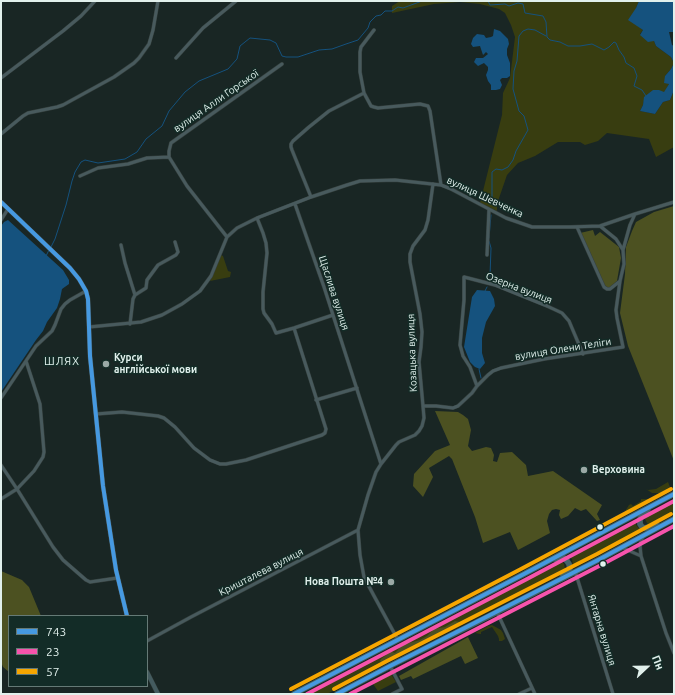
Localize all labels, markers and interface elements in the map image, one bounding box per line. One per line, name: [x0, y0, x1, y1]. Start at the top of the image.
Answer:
street label: вулиця Алли Горської: [171, 67, 261, 135]
street label: вулиця Шевченка: [445, 174, 525, 220]
street label: Щаслива вулиця: [316, 254, 352, 332]
street label: Озерна вулиця: [484, 270, 554, 306]
street label: Козацька вулиця: [405, 314, 419, 392]
street label: вулиця Олени Теліги: [514, 335, 612, 363]
place label: Курси англійської мови: [114, 352, 197, 376]
district label: ШЛЯХ: [44, 354, 80, 368]
marker: Курси англійської мови: [101, 359, 111, 369]
place label: Верховина: [592, 464, 645, 476]
marker: Верховина: [579, 465, 589, 475]
unlabelled marker: [595, 522, 605, 532]
street label: Кришталева вулиця: [217, 546, 305, 598]
unlabelled marker: [598, 559, 608, 569]
place label: Нова Пошта №4: [305, 576, 383, 588]
marker: Нова Пошта №4: [386, 577, 396, 587]
street label: Янтарна вулиця: [585, 593, 619, 667]
legend: [8, 615, 148, 687]
text: 743: [46, 625, 66, 638]
text: 23: [46, 645, 60, 658]
north arrow: [627, 647, 667, 687]
text: Пн: [650, 654, 666, 671]
text: 57: [46, 665, 60, 678]

